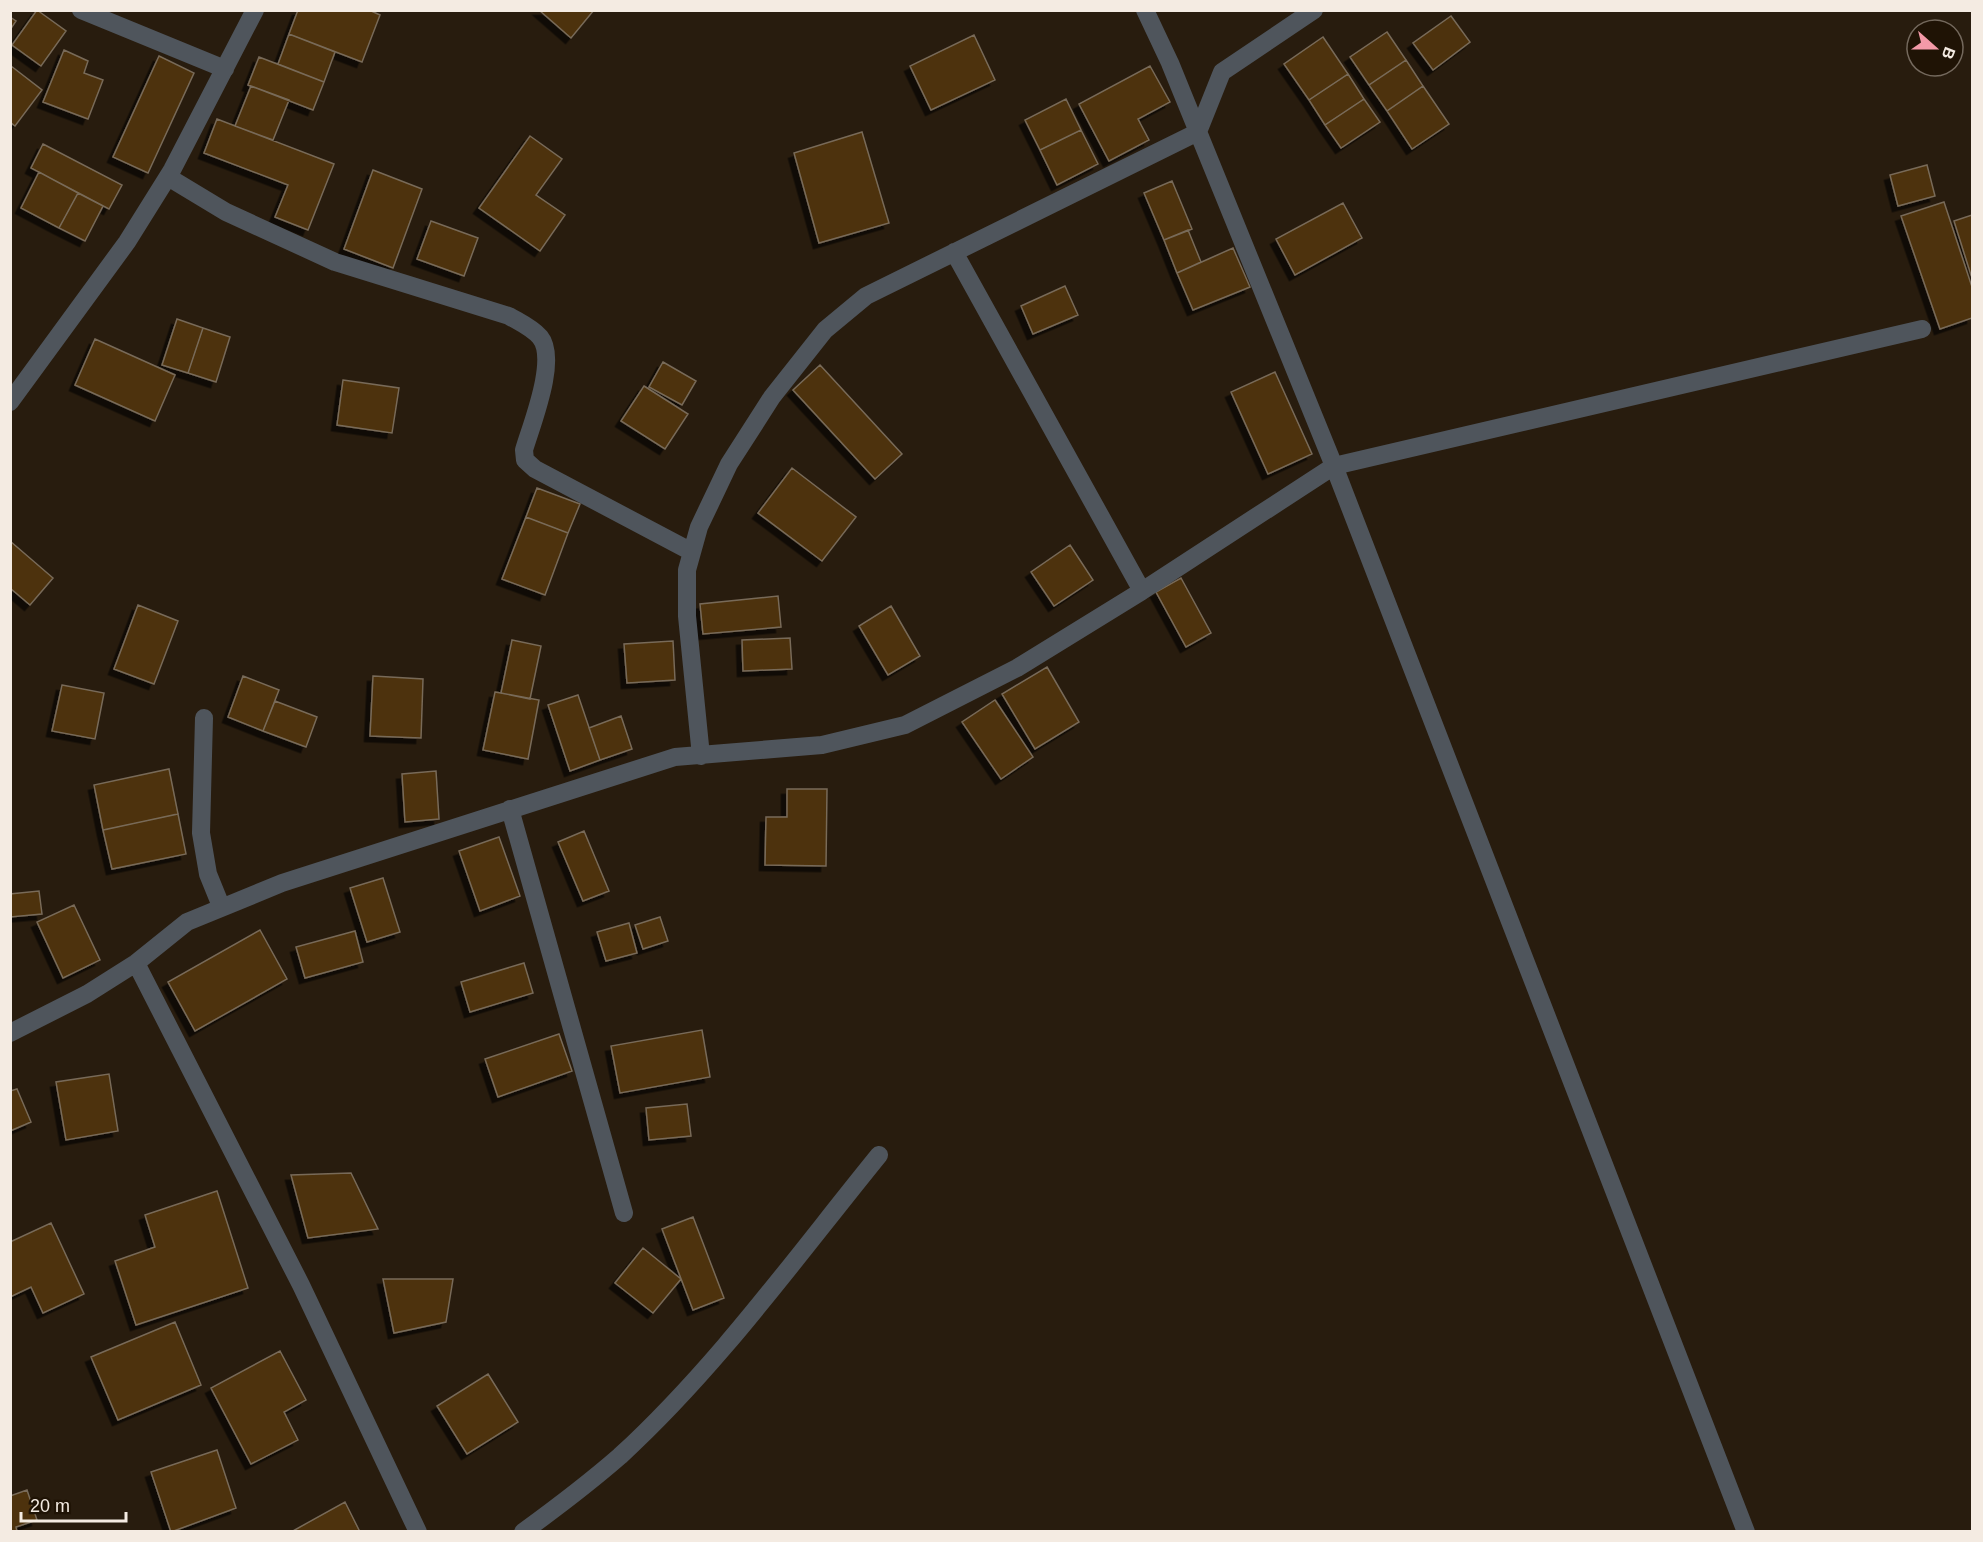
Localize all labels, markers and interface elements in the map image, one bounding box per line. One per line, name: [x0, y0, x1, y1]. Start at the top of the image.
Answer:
north arrow: [1905, 18, 1965, 78]
text: B: [1939, 45, 1959, 62]
scale bar: [21, 1485, 126, 1523]
text: 20 m: [30, 1496, 70, 1516]

